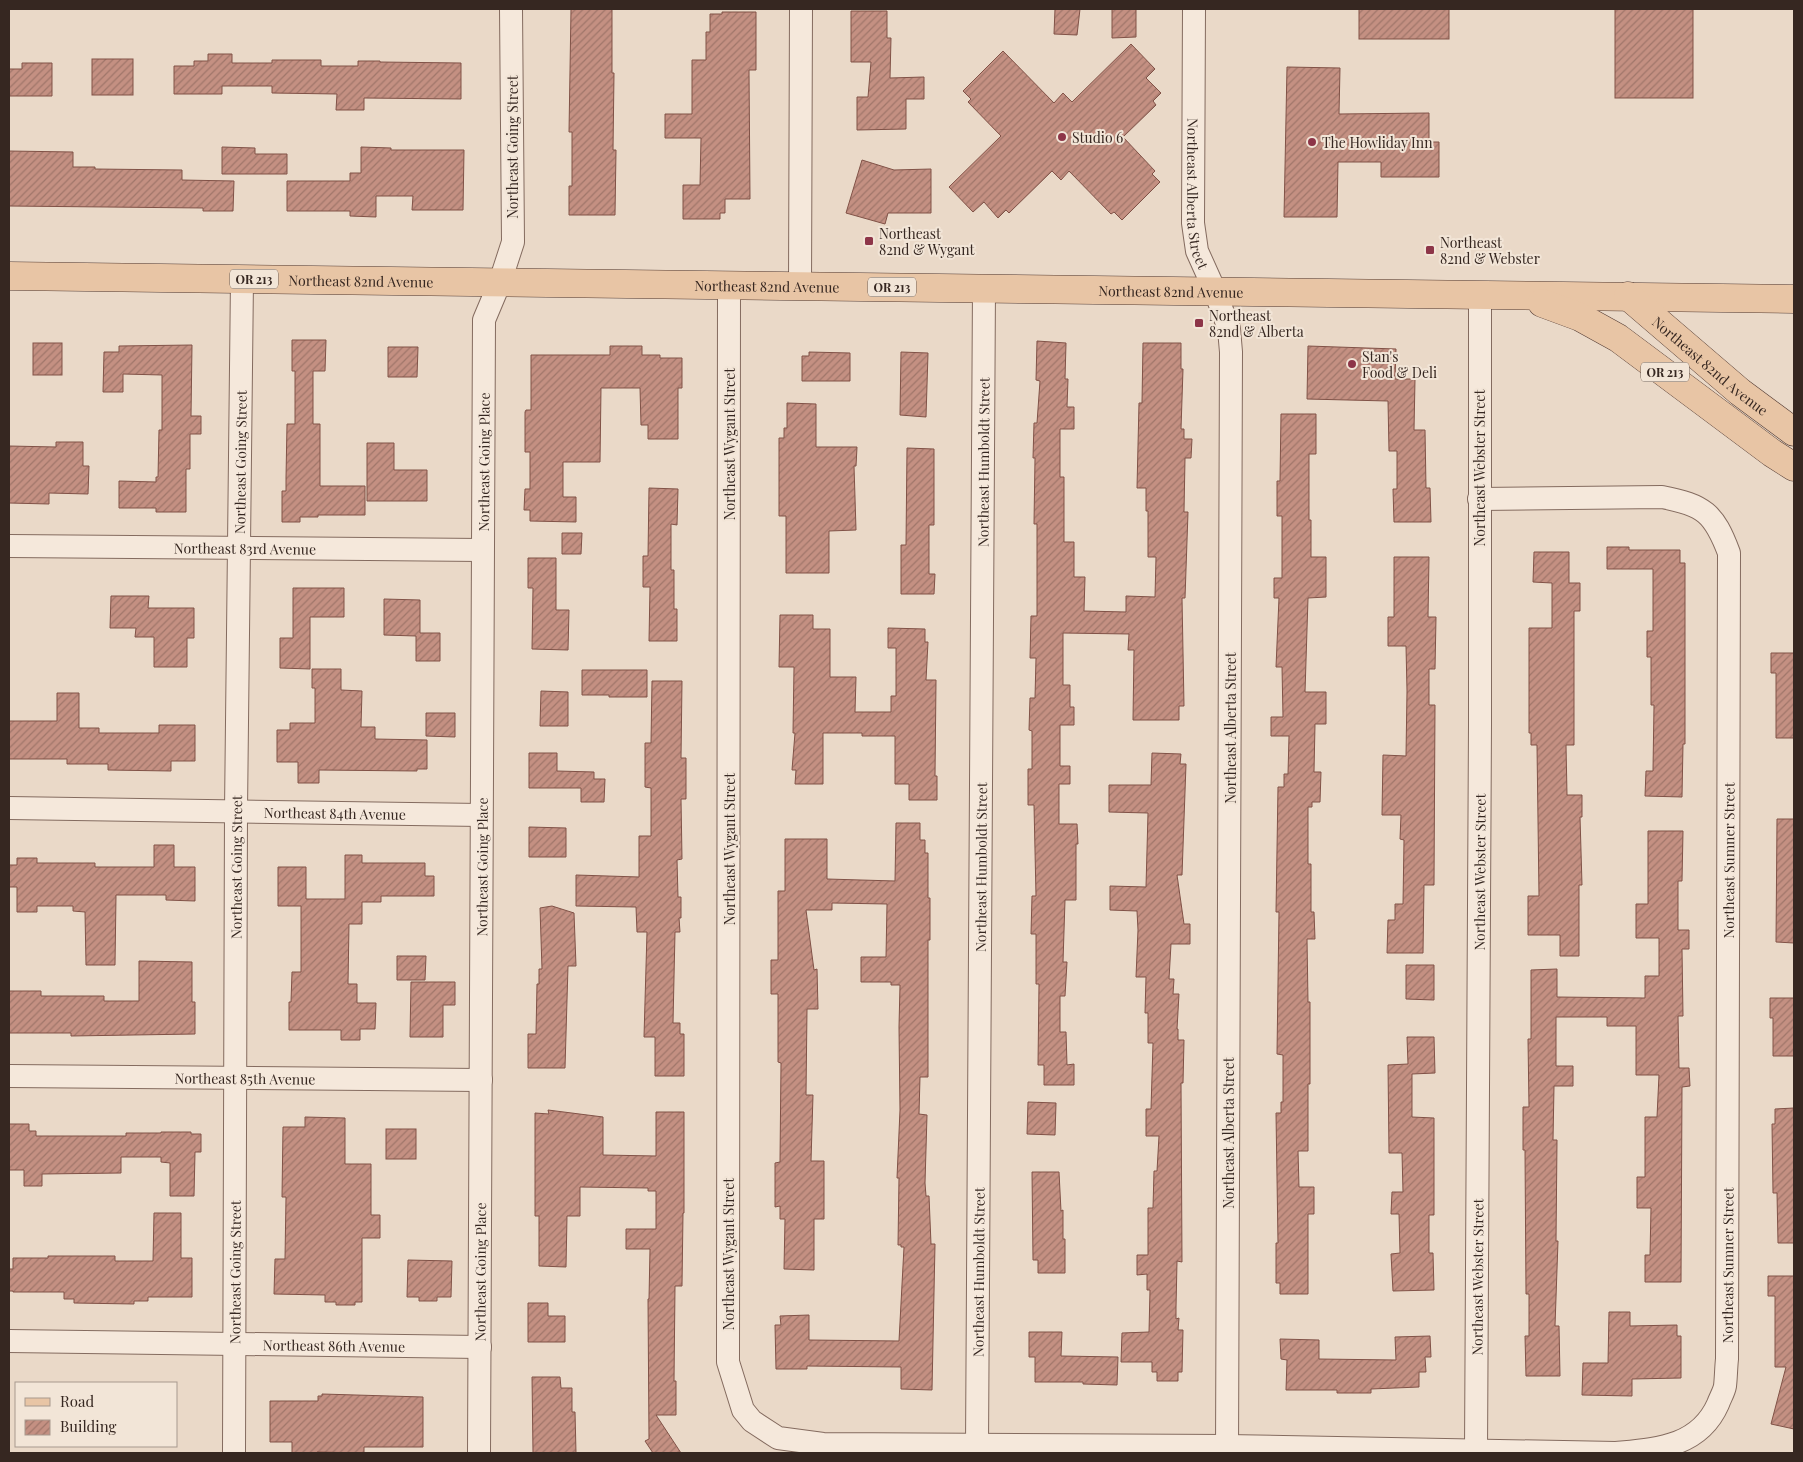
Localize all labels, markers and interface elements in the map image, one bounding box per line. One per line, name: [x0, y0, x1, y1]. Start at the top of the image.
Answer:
street label: Northeast Going Street: [503, 74, 522, 219]
street label: Northeast Alberta Street: [1183, 118, 1214, 273]
place label: Studio 6: [1072, 128, 1123, 147]
marker: Studio 6: [1056, 131, 1068, 143]
place label: The Howliday Inn: [1322, 133, 1433, 152]
marker: The Howliday Inn: [1306, 136, 1318, 148]
place label: Northeast 82nd & Wygant: [879, 224, 976, 259]
place label: Northeast 82nd & Webster: [1440, 233, 1541, 268]
marker: Northeast 82nd & Wygant: [863, 235, 875, 247]
marker: Northeast 82nd & Webster: [1424, 244, 1436, 256]
road number: OR 213: [230, 270, 278, 288]
street label: Northeast 82nd Avenue: [288, 270, 434, 291]
street label: Northeast 82nd Avenue: [694, 275, 840, 296]
road number: OR 213: [868, 278, 916, 296]
street label: Northeast 82nd Avenue: [1098, 281, 1244, 301]
place label: Northeast 82nd & Alberta: [1209, 306, 1304, 341]
street label: Northeast 82nd Avenue: [1649, 312, 1772, 419]
marker: Northeast 82nd & Alberta: [1193, 317, 1205, 329]
place label: Stan's Food & Deli: [1362, 347, 1437, 382]
marker: Stan's Food & Deli: [1346, 358, 1358, 370]
road number: OR 213: [1641, 362, 1689, 382]
street label: Northeast Wygant Street: [720, 367, 739, 520]
street label: Northeast Humboldt Street: [973, 376, 993, 547]
street label: Northeast Going Street: [230, 389, 250, 534]
street label: Northeast Webster Street: [1470, 389, 1489, 546]
street label: Northeast Going Place: [474, 392, 493, 532]
street label: Northeast 83rd Avenue: [174, 538, 316, 558]
street label: Northeast Alberta Street: [1221, 651, 1240, 804]
street label: Northeast Wygant Street: [720, 772, 739, 925]
street label: Northeast Humboldt Street: [970, 781, 991, 952]
street label: Northeast Sumner Street: [1719, 781, 1738, 938]
street label: Northeast Webster Street: [1469, 792, 1489, 951]
street label: Northeast Going Street: [226, 794, 246, 939]
street label: Northeast Going Place: [472, 797, 491, 937]
street label: Northeast 84th Avenue: [264, 802, 406, 823]
street label: Northeast Alberta Street: [1219, 1056, 1238, 1209]
street label: Northeast 85th Avenue: [174, 1068, 316, 1088]
street label: Northeast Wygant Street: [719, 1177, 738, 1330]
street label: Northeast Humboldt Street: [968, 1186, 988, 1357]
street label: Northeast Sumner Street: [1718, 1186, 1737, 1343]
street label: Northeast Webster Street: [1467, 1197, 1487, 1356]
street label: Northeast Going Street: [225, 1199, 244, 1344]
street label: Northeast Going Place: [470, 1202, 490, 1342]
street label: Northeast 86th Avenue: [263, 1335, 405, 1356]
legend: [15, 1382, 178, 1447]
text: Road: [60, 1391, 94, 1411]
text: Building: [60, 1416, 117, 1436]

